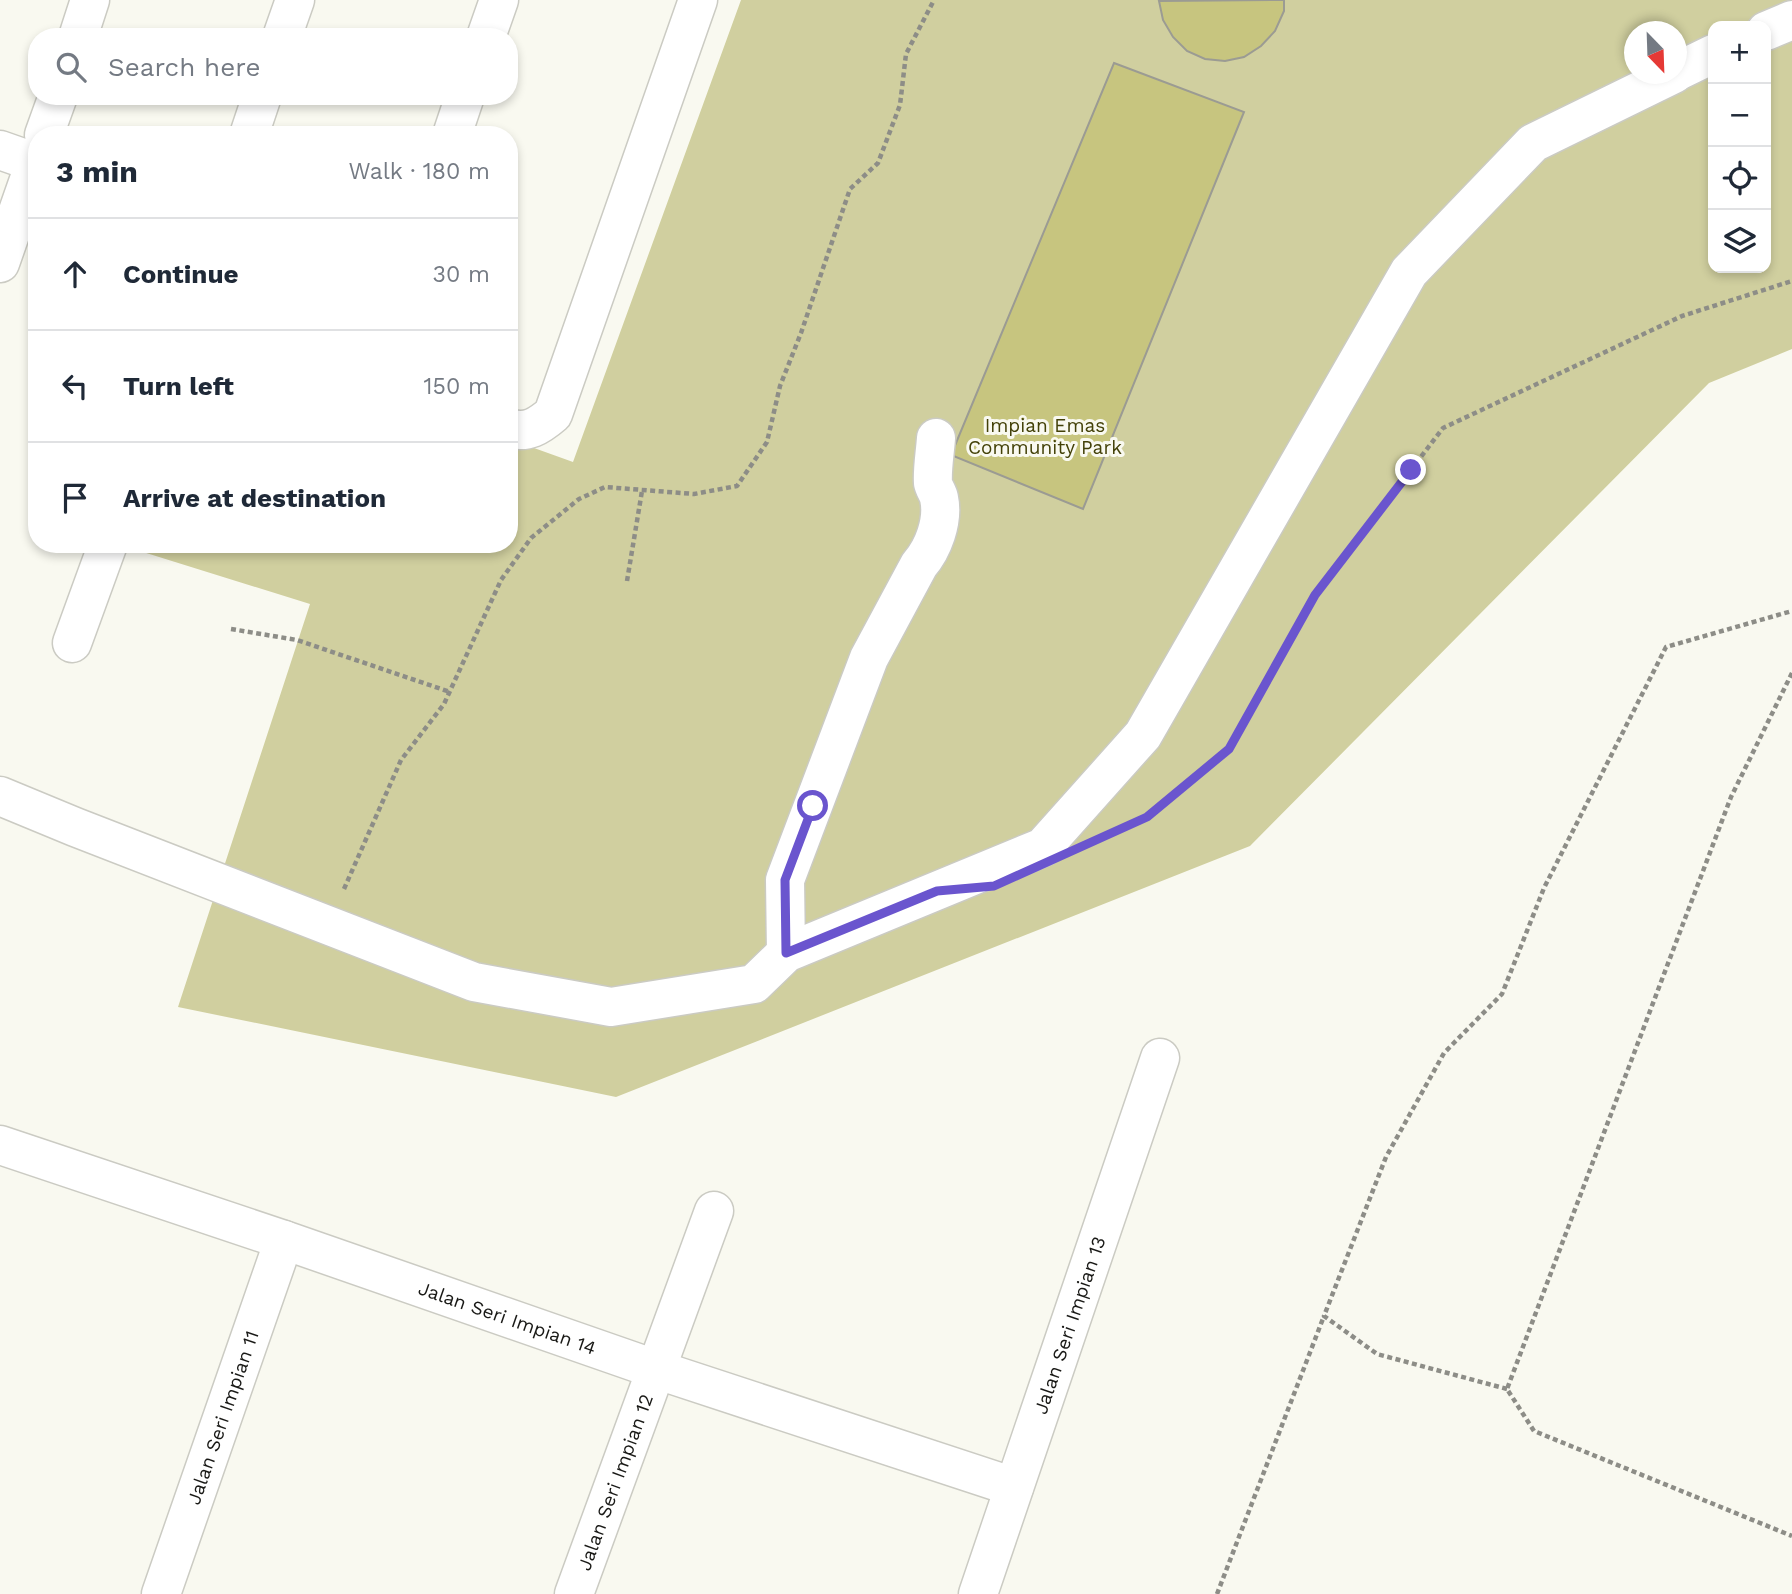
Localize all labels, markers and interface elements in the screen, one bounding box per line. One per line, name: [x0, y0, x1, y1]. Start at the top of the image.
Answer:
north arrow: [1624, 21, 1687, 84]
map controls: [1708, 21, 1771, 273]
button: +: [1708, 21, 1771, 84]
search box: [28, 28, 518, 105]
icon: search: [52, 48, 90, 86]
text: Search here: [108, 52, 260, 82]
button: −: [1708, 84, 1771, 147]
button: locate: [1708, 147, 1771, 210]
text: 3 min: [56, 154, 138, 189]
text: Walk · 180 m: [349, 158, 490, 185]
button: layers: [1708, 210, 1771, 273]
icon: ahead: [56, 255, 94, 293]
text: Continue: [123, 259, 239, 289]
text: 30 m: [433, 261, 490, 288]
icon: left: [56, 367, 94, 405]
text: Turn left: [123, 371, 234, 401]
text: 150 m: [424, 373, 490, 400]
park label: Impian Emas Community Park: [968, 414, 1122, 459]
route end: [1395, 454, 1426, 485]
icon: arrive: [56, 479, 94, 517]
text: Arrive at destination: [123, 483, 386, 513]
route start: [797, 790, 828, 821]
street label: Jalan Seri Impian 13: [1028, 1233, 1110, 1417]
street label: Jalan Seri Impian 14: [415, 1276, 599, 1359]
street label: Jalan Seri Impian 11: [182, 1327, 263, 1507]
street label: Jalan Seri Impian 12: [572, 1391, 658, 1574]

